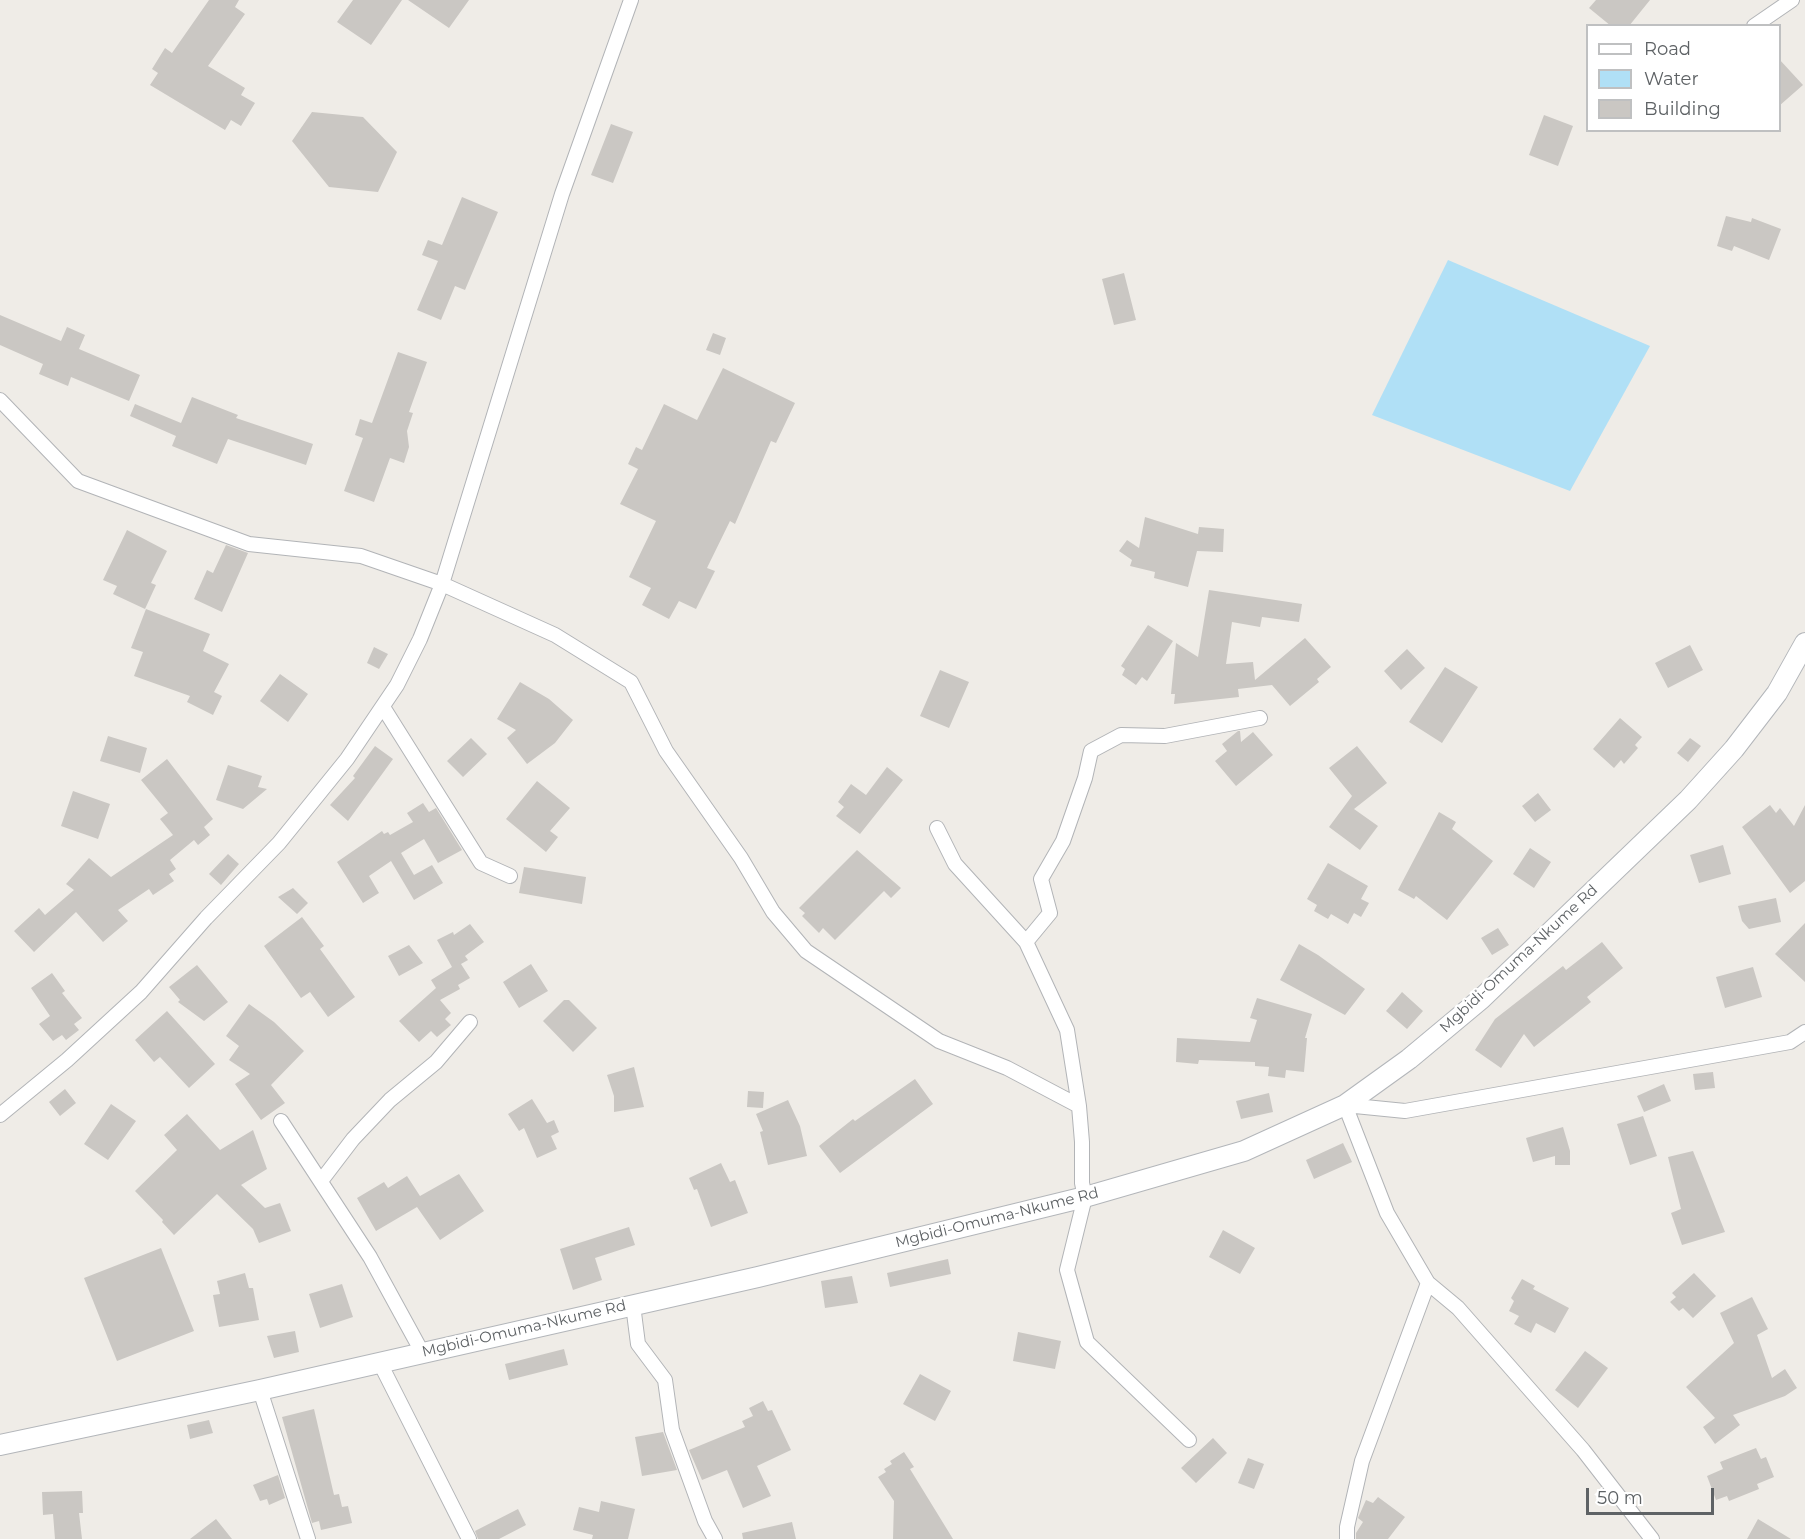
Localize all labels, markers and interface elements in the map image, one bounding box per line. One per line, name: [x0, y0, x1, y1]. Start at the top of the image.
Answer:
legend: [1586, 24, 1781, 132]
text: Road: [1644, 38, 1691, 60]
text: Water: [1644, 68, 1699, 90]
text: Building: [1644, 98, 1721, 120]
street label: Mgbidi-Omuma-Nkume Rd: [1436, 881, 1602, 1037]
street label: Mgbidi-Omuma-Nkume Rd: [893, 1184, 1101, 1252]
street label: Mgbidi-Omuma-Nkume Rd: [420, 1297, 628, 1361]
scale bar: [1589, 1476, 1716, 1514]
text: 50 m: [1597, 1487, 1643, 1509]

